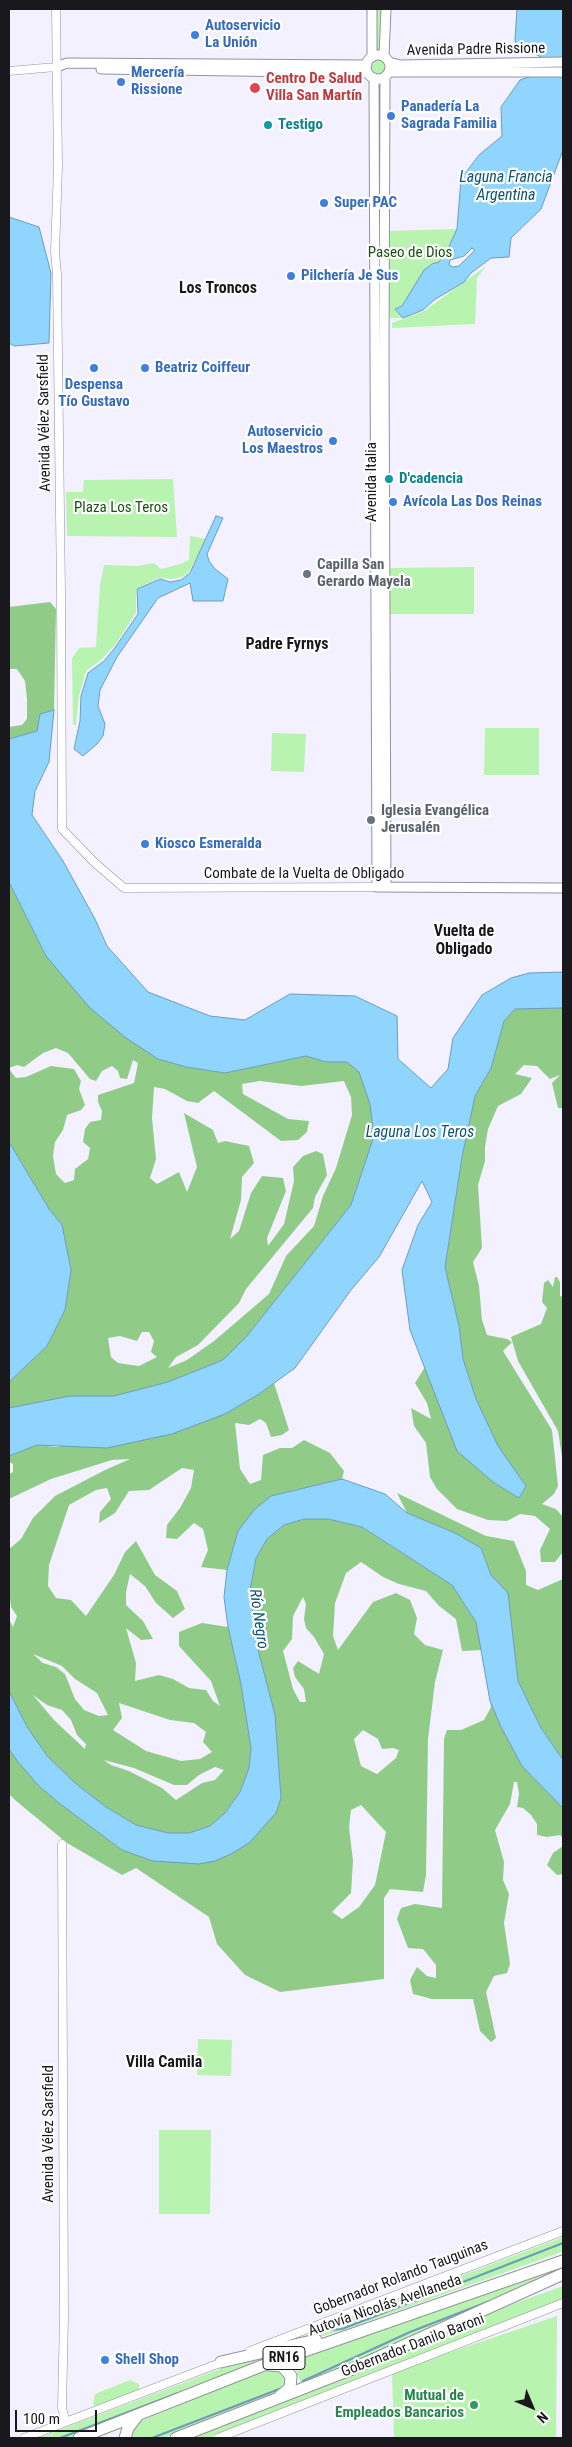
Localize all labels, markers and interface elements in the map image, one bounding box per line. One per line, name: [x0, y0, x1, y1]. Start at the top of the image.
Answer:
place label: Autoservicio La Unión: [205, 17, 281, 52]
marker: Autoservicio La Unión: [189, 29, 201, 41]
street label: Avenida Padre Rissione: [407, 40, 545, 60]
place label: Mercería Rissione: [131, 64, 184, 99]
place label: Centro De Salud Villa San Martín: [266, 70, 362, 105]
marker: Mercería Rissione: [115, 76, 127, 88]
marker: Centro De Salud Villa San Martín: [248, 81, 262, 95]
place label: Panadería La Sagrada Familia: [401, 98, 497, 133]
marker: Panadería La Sagrada Familia: [385, 110, 397, 122]
place label: Testigo: [278, 116, 323, 134]
marker: Testigo: [262, 119, 274, 131]
water label: Laguna Francia Argentina: [459, 168, 553, 206]
place label: Super PAC: [334, 194, 397, 212]
marker: Super PAC: [318, 197, 330, 209]
park label: Paseo de Dios: [368, 244, 452, 262]
place label: Pilchería Je Sus: [301, 267, 398, 285]
marker: Pilchería Je Sus: [285, 270, 297, 282]
district label: Los Troncos: [179, 279, 257, 299]
street label: Avenida Vélez Sarsfield: [35, 354, 55, 492]
place label: Beatriz Coiffeur: [155, 359, 250, 377]
marker: Despensa Tío Gustavo: [88, 362, 100, 374]
marker: Beatriz Coiffeur: [139, 362, 151, 374]
place label: Despensa Tío Gustavo: [58, 376, 130, 411]
place label: Autoservicio Los Maestros: [242, 423, 323, 458]
marker: Autoservicio Los Maestros: [327, 435, 339, 447]
street label: Avenida Italia: [363, 442, 381, 522]
place label: D'cadencia: [399, 470, 463, 488]
marker: D'cadencia: [383, 473, 395, 485]
place label: Avícola Las Dos Reinas: [403, 493, 542, 511]
marker: Avícola Las Dos Reinas: [387, 496, 399, 508]
park label: Plaza Los Teros: [74, 499, 168, 517]
place label: Capilla San Gerardo Mayela: [317, 556, 411, 591]
marker: Capilla San Gerardo Mayela: [301, 568, 313, 580]
district label: Padre Fyrnys: [245, 635, 329, 655]
place label: Iglesia Evangélica Jerusalén: [381, 802, 489, 837]
marker: Iglesia Evangélica Jerusalén: [365, 814, 377, 826]
place label: Kiosco Esmeralda: [155, 835, 262, 853]
marker: Kiosco Esmeralda: [139, 838, 151, 850]
street label: Combate de la Vuelta de Obligado: [204, 865, 404, 883]
district label: Vuelta de Obligado: [434, 922, 494, 960]
water label: Laguna Los Teros: [366, 1123, 474, 1143]
water label: Río Negro: [244, 1588, 272, 1650]
district label: Villa Camila: [126, 2053, 202, 2073]
street label: Avenida Vélez Sarsfield: [40, 2065, 58, 2203]
street label: Gobernador Rolando Tauguinas: [311, 2236, 491, 2320]
street label: Autovía Nicolás Avellaneda: [306, 2271, 464, 2341]
street label: Gobernador Danilo Baroni: [339, 2310, 487, 2382]
road number: RN16: [263, 2346, 305, 2370]
place label: Shell Shop: [115, 2351, 179, 2369]
marker: Shell Shop: [99, 2354, 111, 2366]
north arrow: [507, 2382, 557, 2432]
place label: Mutual de Empleados Bancarios: [335, 2387, 464, 2422]
marker: Mutual de Empleados Bancarios: [468, 2399, 480, 2411]
scale bar: [18, 2400, 100, 2432]
text: N: [534, 2409, 551, 2426]
text: 100 m: [23, 2410, 60, 2428]

